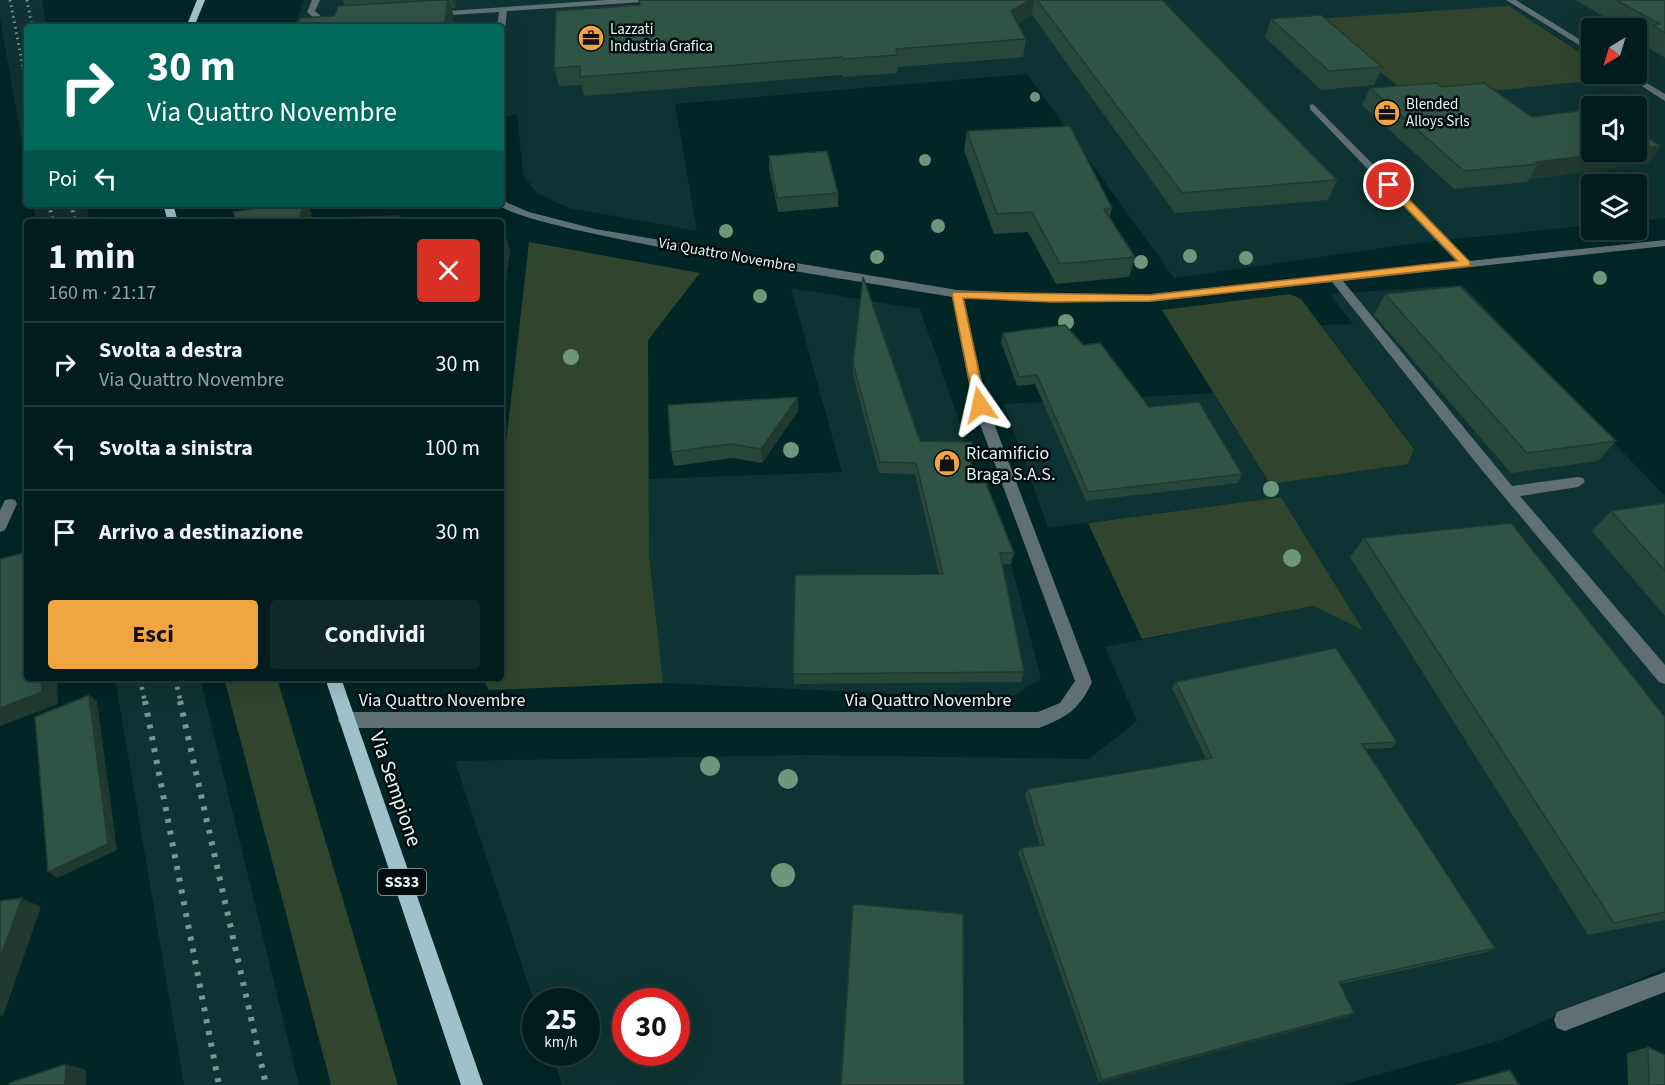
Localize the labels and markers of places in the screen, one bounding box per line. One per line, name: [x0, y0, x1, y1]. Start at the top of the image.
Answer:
place label: Lazzati Industria Grafica: [610, 19, 713, 57]
office icon: Lazzati Industria Grafica: [576, 23, 606, 53]
place label: Blended Alloys Srls: [1406, 94, 1470, 132]
office icon: Blended Alloys Srls: [1372, 98, 1402, 128]
pin: [1363, 159, 1414, 210]
place label: Ricamificio Braga S.A.S.: [966, 441, 1055, 487]
shop icon: Ricamificio Braga S.A.S.: [932, 448, 962, 478]

